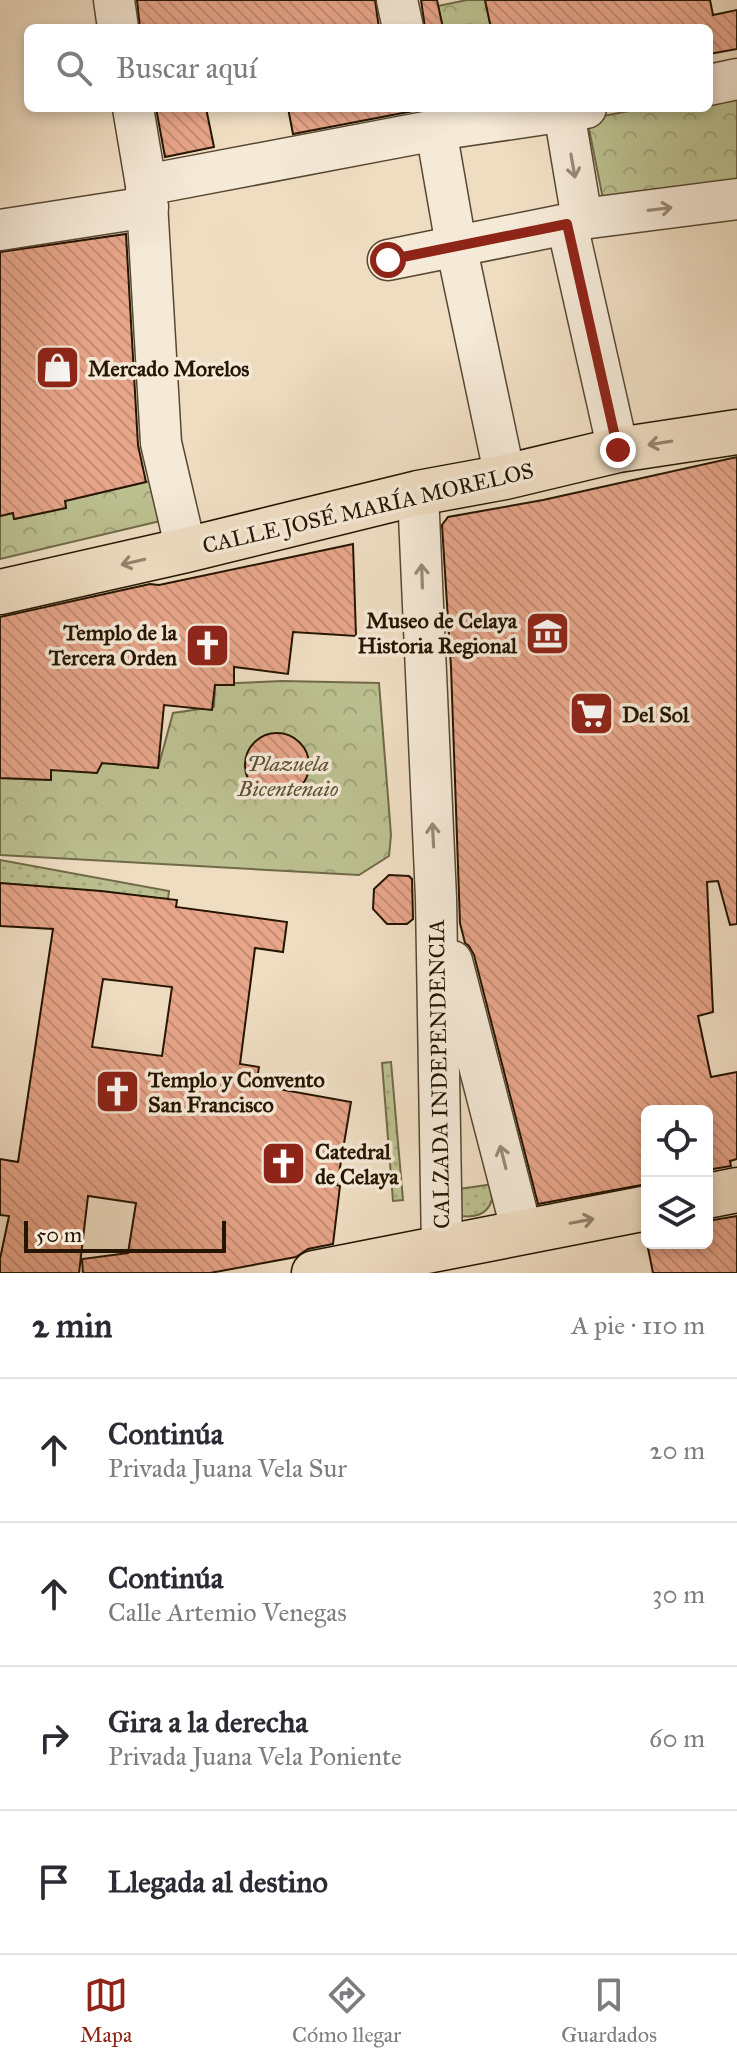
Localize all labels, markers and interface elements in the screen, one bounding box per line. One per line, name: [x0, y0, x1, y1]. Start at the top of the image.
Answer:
search box: [24, 24, 713, 112]
icon: search: [52, 46, 96, 90]
text: Buscar aquí: [116, 50, 257, 86]
one-way arrow: [567, 152, 582, 178]
one-way arrow: [647, 201, 672, 216]
route start: [370, 242, 406, 278]
shop icon: Mercado Morelos: [33, 344, 81, 392]
place label: Mercado Morelos: [88, 355, 249, 382]
route end: [600, 432, 636, 468]
one-way arrow: [648, 436, 673, 451]
street label: CALLE JOSÉ MARÍA MORELOS: [200, 457, 536, 559]
one-way arrow: [121, 555, 147, 570]
one-way arrow: [414, 563, 429, 590]
place label: Museo de Celaya Historia Regional: [357, 607, 518, 659]
museum icon: Museo de Celaya Historia Regional: [524, 609, 572, 657]
place label: Templo de la Tercera Orden: [48, 619, 178, 671]
church icon: Templo de la Tercera Orden: [184, 621, 232, 669]
supermarket icon: Del Sol: [567, 690, 615, 738]
place label: Del Sol: [622, 701, 690, 728]
park label: Plazuela Bicentenaio: [237, 750, 338, 802]
one-way arrow: [425, 822, 440, 849]
street label: CALZADA INDEPENDENCIA: [423, 919, 455, 1229]
place label: Templo y Convento San Francisco: [147, 1066, 325, 1118]
church icon: Templo y Convento San Francisco: [93, 1068, 141, 1116]
map controls: [641, 1105, 713, 1249]
button: locate: [641, 1105, 713, 1177]
place label: Catedral de Celaya: [315, 1138, 399, 1190]
church icon: Catedral de Celaya: [260, 1140, 308, 1188]
one-way arrow: [494, 1144, 509, 1170]
button: layers: [641, 1177, 713, 1249]
one-way arrow: [569, 1212, 595, 1227]
scale bar: [24, 1217, 226, 1253]
text: 50 m: [36, 1221, 82, 1248]
text: 2 min: [32, 1305, 112, 1346]
text: A pie · 110 m: [571, 1309, 705, 1341]
text: Continúa: [108, 1416, 224, 1452]
icon: ahead: [32, 1428, 76, 1472]
text: 20 m: [650, 1434, 705, 1466]
text: Privada Juana Vela Sur: [108, 1452, 347, 1484]
text: Continúa: [108, 1560, 224, 1596]
icon: ahead: [32, 1572, 76, 1616]
text: 30 m: [652, 1578, 705, 1610]
text: Calle Artemio Venegas: [108, 1596, 347, 1628]
text: Gira a la derecha: [108, 1704, 308, 1740]
icon: right: [32, 1716, 76, 1760]
text: 60 m: [649, 1722, 705, 1754]
text: Privada Juana Vela Poniente: [108, 1740, 402, 1772]
icon: arrive: [32, 1860, 76, 1904]
text: Llegada al destino: [108, 1864, 328, 1900]
tab: Mapa: [80, 1973, 132, 2048]
tab: Cómo llegar: [292, 1973, 401, 2048]
tab: Guardados: [561, 1973, 657, 2048]

